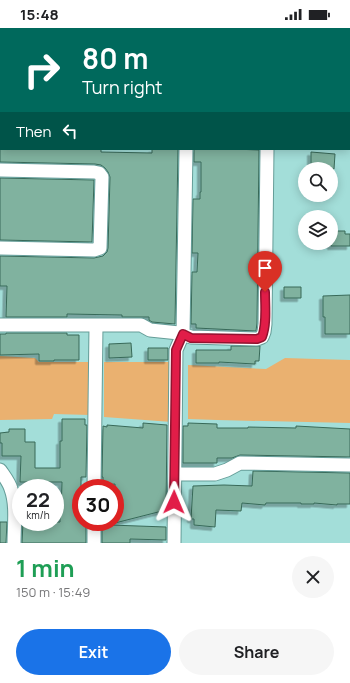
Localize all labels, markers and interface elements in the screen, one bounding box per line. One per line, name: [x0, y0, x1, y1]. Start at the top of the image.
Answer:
text: 15:48: [20, 4, 59, 25]
text: 80 m: [82, 39, 148, 77]
icon: right: [16, 44, 68, 96]
text: Turn right: [82, 75, 163, 99]
icon: left: [59, 120, 81, 142]
text: Then: [16, 121, 51, 142]
map controls: [298, 162, 338, 250]
button: search: [298, 162, 338, 202]
button: layers: [298, 210, 338, 250]
pin: [248, 251, 282, 292]
icon: arrive: [254, 257, 276, 279]
speed limit sign: 30: [72, 479, 124, 531]
position arrow: [153, 481, 195, 523]
text: 22: [26, 486, 50, 513]
text: km/h: [26, 508, 50, 522]
text: 1 min: [16, 551, 75, 584]
button: close: [292, 556, 334, 598]
text: 150 m · 15:49: [16, 583, 90, 601]
button: Exit: [16, 629, 171, 675]
button: Share: [179, 629, 334, 675]

